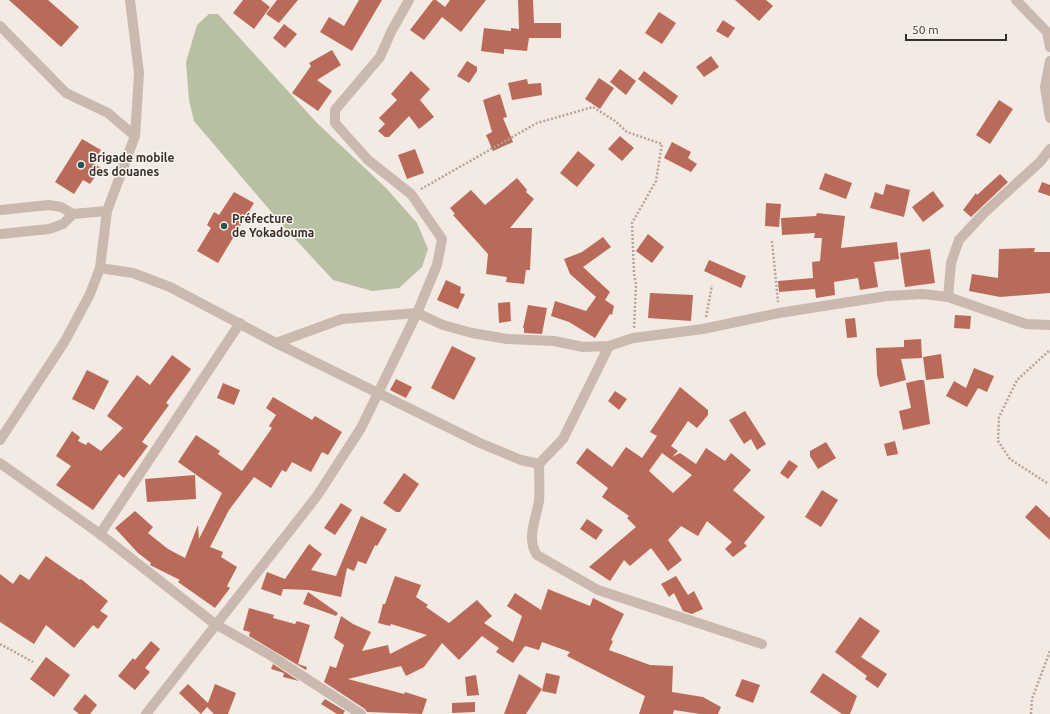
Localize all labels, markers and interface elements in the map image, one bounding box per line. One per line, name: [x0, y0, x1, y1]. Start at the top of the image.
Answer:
scale bar: [906, 16, 1006, 42]
text: 50 m: [912, 23, 939, 36]
place label: Brigade mobile des douanes: [89, 151, 174, 178]
marker: Brigade mobile des douanes: [76, 160, 86, 170]
place label: Préfecture de Yokadouma: [232, 212, 314, 239]
marker: Préfecture de Yokadouma: [219, 221, 229, 231]

